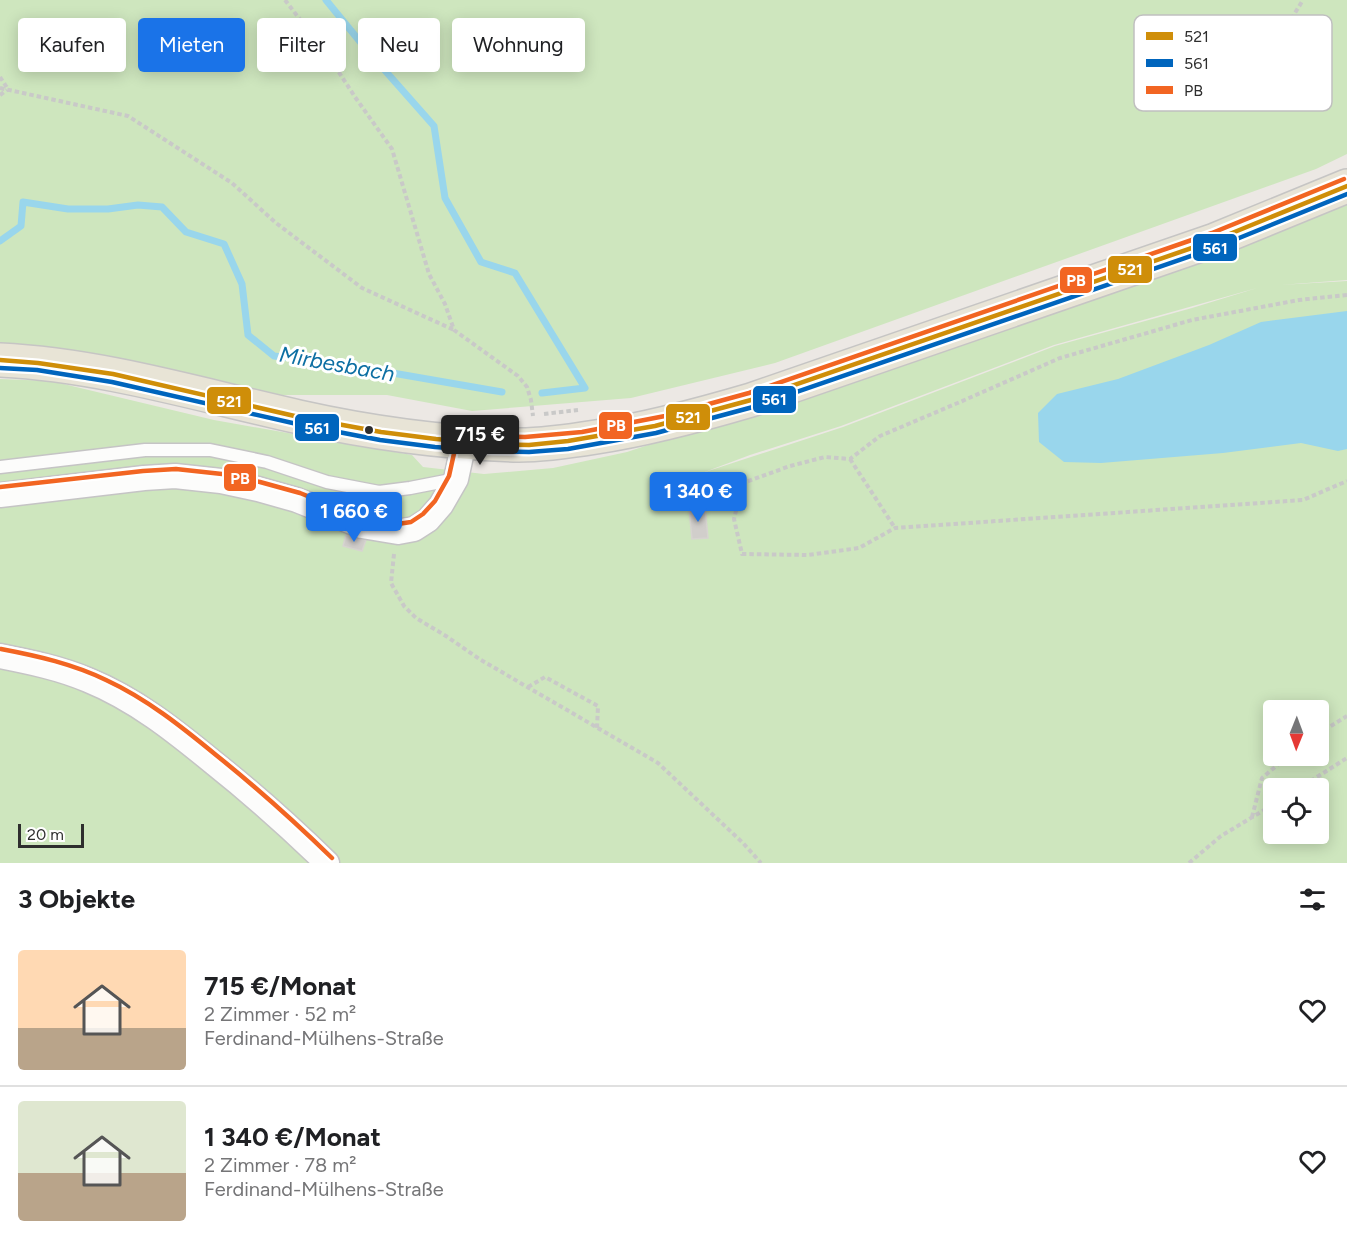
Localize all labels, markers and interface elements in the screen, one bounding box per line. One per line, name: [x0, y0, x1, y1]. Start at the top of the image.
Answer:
legend: [1134, 15, 1332, 111]
chip: Kaufen: [18, 18, 126, 72]
chip: Mieten: [138, 18, 245, 72]
chip: Filter: [257, 18, 346, 72]
chip: Neu: [358, 18, 440, 72]
chip: Wohnung: [452, 18, 585, 72]
text: 521: [1184, 27, 1209, 46]
text: 561: [1184, 54, 1209, 73]
text: PB: [1184, 81, 1203, 100]
line badge: 561: [1192, 233, 1238, 262]
text: 561: [1202, 239, 1228, 258]
line badge: 521: [1107, 255, 1153, 284]
text: 521: [1117, 260, 1143, 279]
line badge: PB: [1059, 266, 1093, 294]
text: PB: [1066, 271, 1086, 290]
water label: Mirbesbach: [277, 341, 397, 387]
line badge: 561: [752, 385, 797, 414]
line badge: 521: [206, 386, 252, 415]
text: 561: [761, 390, 787, 409]
text: 521: [216, 392, 242, 411]
line badge: 521: [665, 403, 711, 431]
text: 521: [675, 408, 701, 427]
line badge: PB: [598, 411, 633, 440]
line badge: 561: [294, 413, 340, 442]
pin: 715 €: [438, 415, 522, 466]
text: PB: [606, 416, 626, 435]
text: 561: [304, 419, 330, 438]
text: 715 €: [455, 422, 505, 446]
unlabelled marker: [363, 424, 375, 436]
line badge: PB: [223, 463, 257, 492]
text: PB: [230, 469, 250, 488]
pin: 1 340 €: [643, 472, 753, 523]
text: 1 340 €: [664, 479, 732, 503]
pin: 1 660 €: [299, 492, 409, 543]
text: 1 660 €: [320, 499, 388, 523]
north arrow: [1263, 700, 1329, 766]
map controls: [1263, 700, 1329, 844]
button: locate: [1263, 778, 1329, 844]
scale bar: [18, 821, 84, 848]
text: 20 m: [27, 825, 64, 844]
text: 3 Objekte: [18, 883, 135, 915]
icon: filters: [1296, 883, 1329, 916]
text: 715 €/Monat: [204, 970, 357, 1002]
icon: home: [66, 974, 138, 1046]
icon: heart: [1296, 994, 1329, 1027]
text: 2 Zimmer · 52 m²: [204, 1002, 356, 1026]
text: Ferdinand-Mülhens-Straße: [204, 1026, 444, 1050]
text: 1 340 €/Monat: [204, 1121, 381, 1153]
icon: home: [66, 1125, 138, 1197]
icon: heart: [1296, 1145, 1329, 1178]
text: 2 Zimmer · 78 m²: [204, 1153, 356, 1177]
text: Ferdinand-Mülhens-Straße: [204, 1177, 444, 1201]

